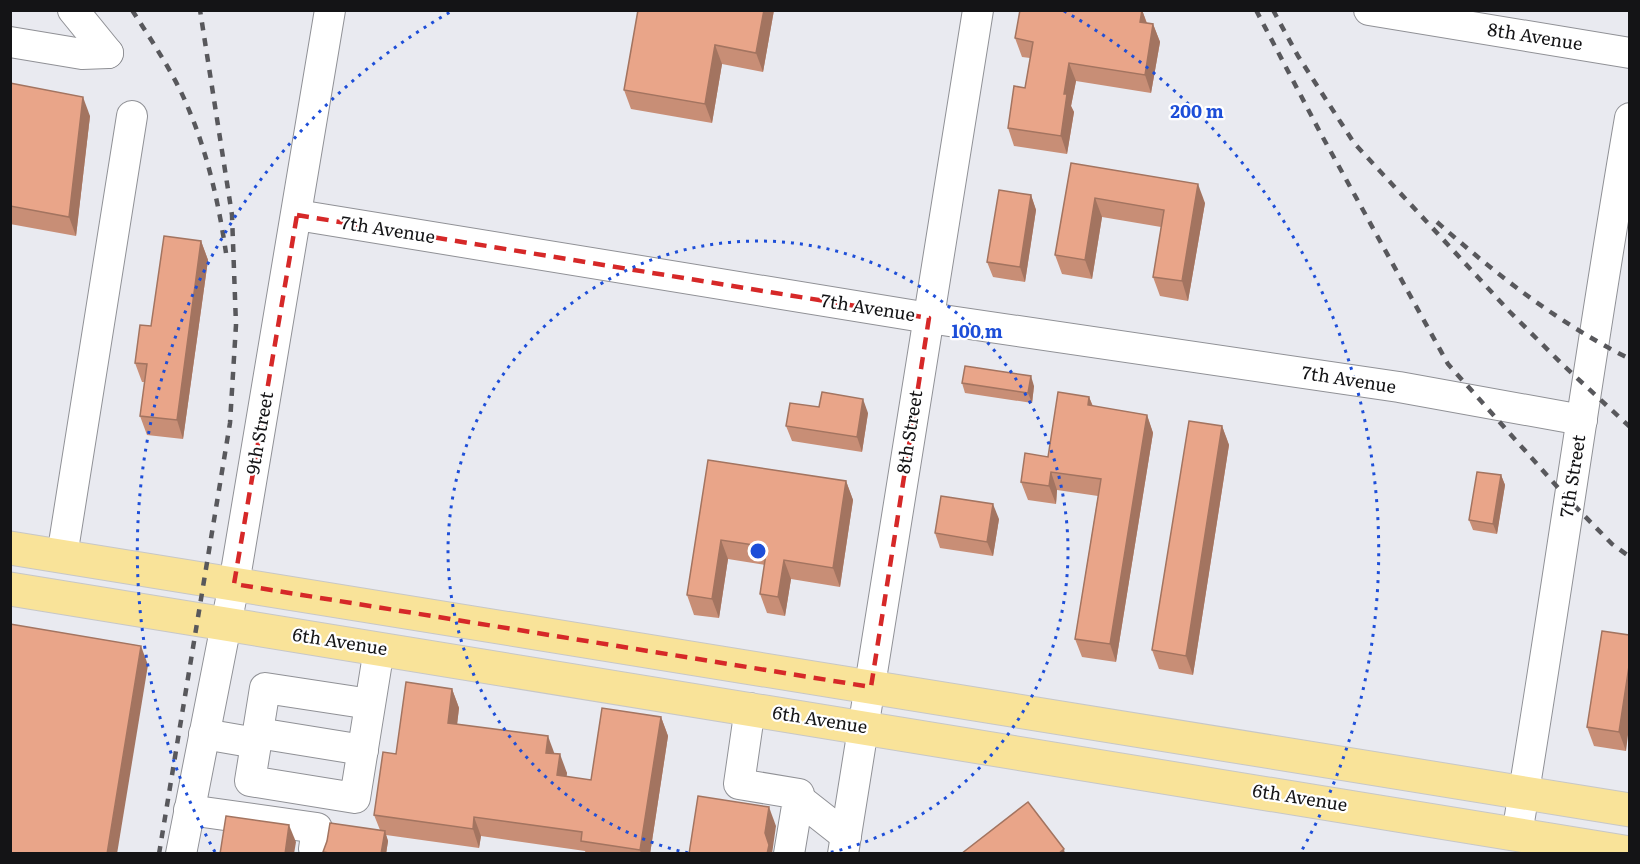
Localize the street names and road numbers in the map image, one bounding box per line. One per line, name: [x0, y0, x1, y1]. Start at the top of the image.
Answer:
street label: 8th Avenue: [1486, 15, 1585, 56]
street label: 7th Avenue: [339, 208, 437, 249]
street label: 7th Avenue: [819, 286, 917, 327]
street label: 7th Avenue: [1300, 358, 1398, 399]
street label: 8th Street: [889, 387, 929, 475]
street label: 9th Street: [238, 388, 279, 476]
street label: 7th Street: [1552, 432, 1591, 519]
street label: 6th Avenue: [291, 620, 390, 661]
street label: 6th Avenue: [771, 698, 870, 739]
street label: 6th Avenue: [1251, 776, 1350, 817]

